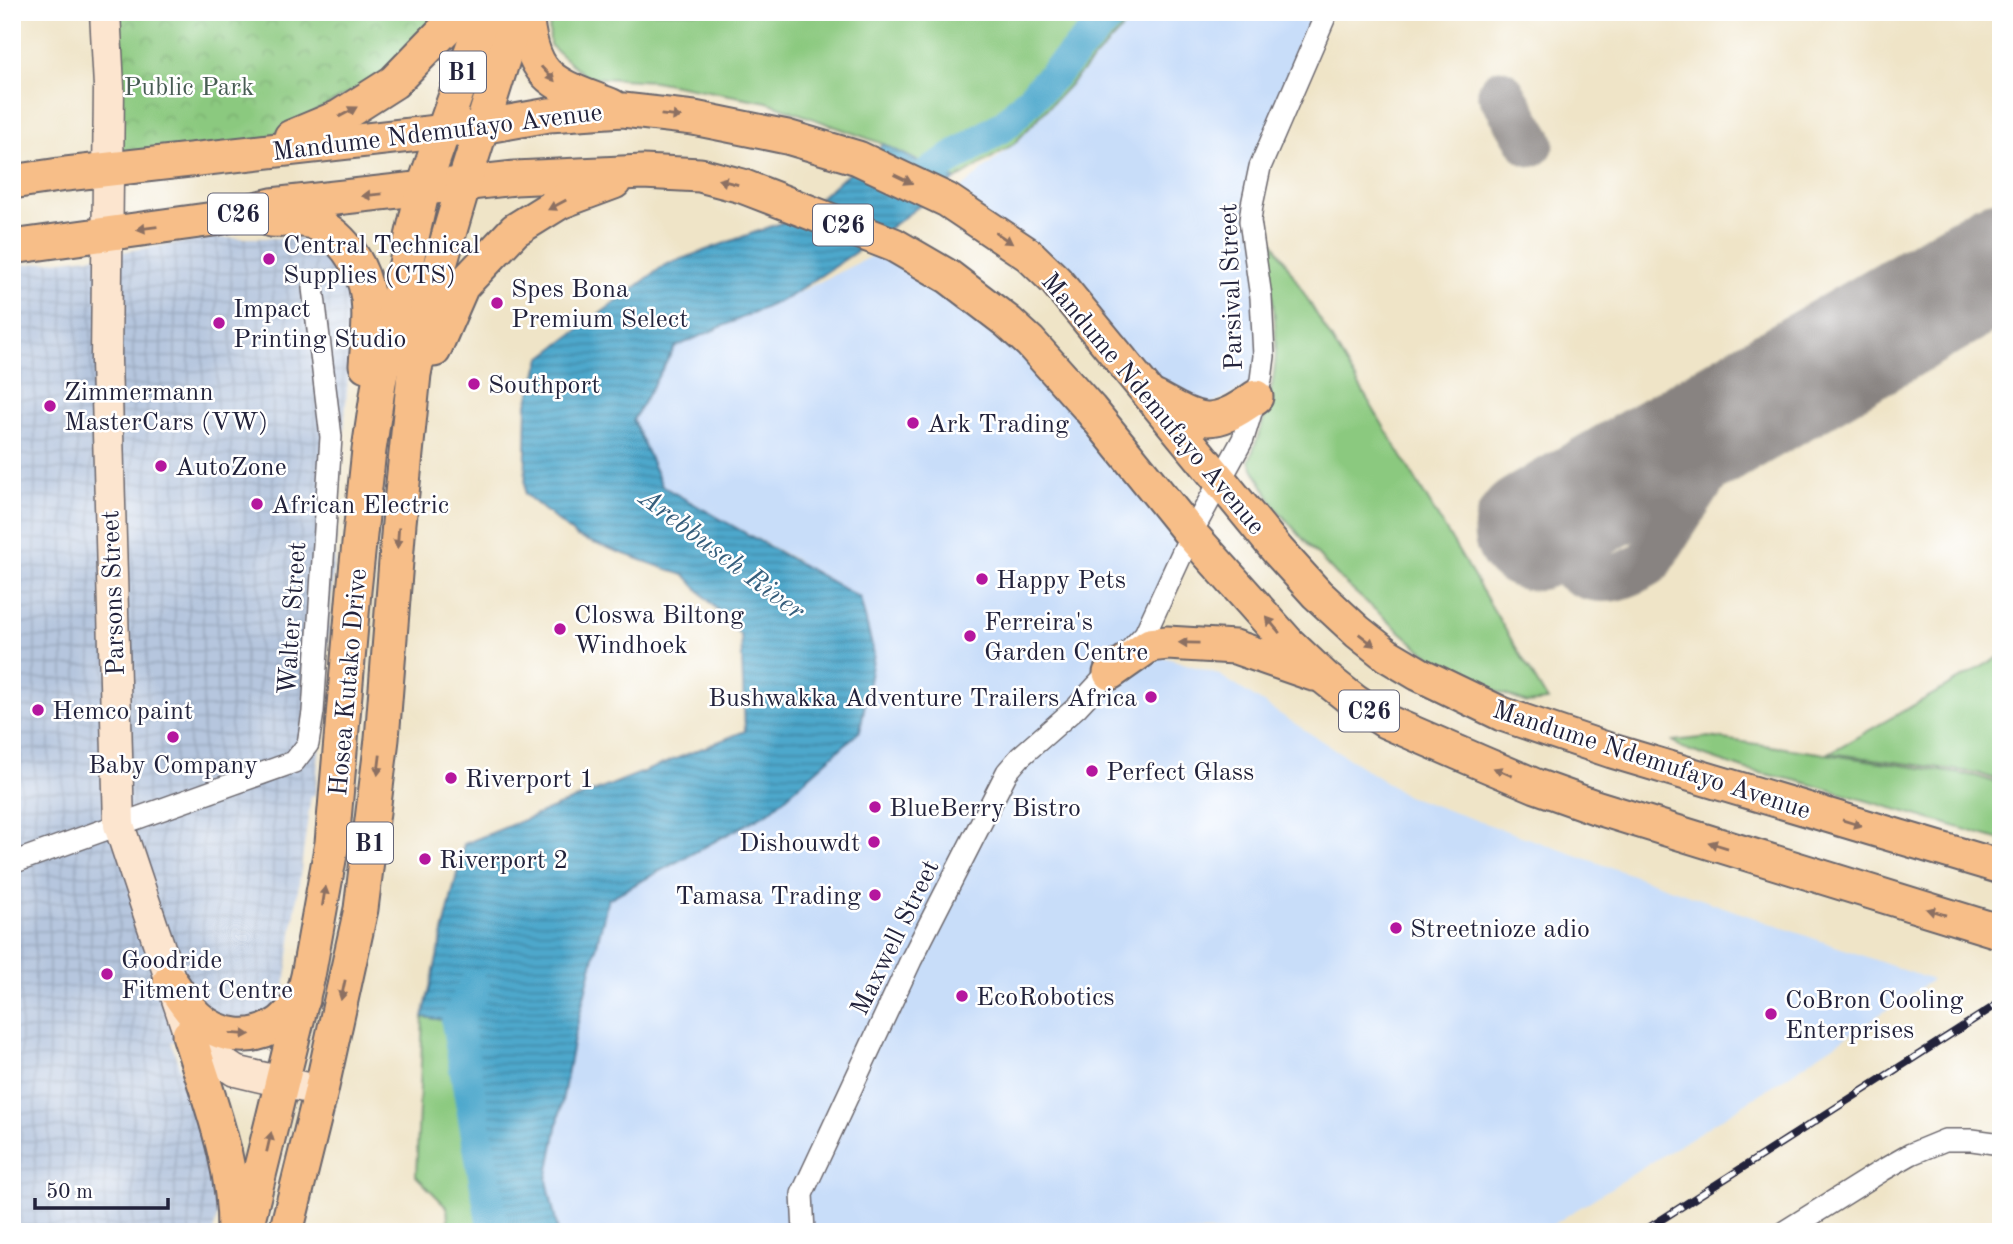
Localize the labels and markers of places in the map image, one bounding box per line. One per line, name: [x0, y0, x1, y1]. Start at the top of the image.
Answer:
place label: Central Technical Supplies (CTS): [283, 233, 480, 289]
marker: Central Technical Supplies (CTS): [261, 251, 277, 267]
place label: Spes Bona Premium Select: [511, 277, 688, 333]
marker: Spes Bona Premium Select: [489, 295, 505, 311]
place label: Impact Printing Studio: [233, 297, 406, 353]
marker: Impact Printing Studio: [211, 315, 227, 331]
place label: Southport: [488, 373, 600, 399]
marker: Southport: [466, 376, 482, 392]
place label: Zimmermann MasterCars (VW): [64, 380, 268, 436]
marker: Zimmermann MasterCars (VW): [42, 398, 58, 414]
place label: Ark Trading: [927, 412, 1069, 438]
marker: Ark Trading: [905, 415, 921, 431]
place label: AutoZone: [175, 455, 287, 481]
marker: AutoZone: [153, 458, 169, 474]
place label: African Electric: [271, 493, 449, 519]
marker: African Electric: [249, 496, 265, 512]
place label: Happy Pets: [996, 568, 1126, 594]
marker: Happy Pets: [974, 571, 990, 587]
place label: Closwa Biltong Windhoek: [574, 603, 744, 659]
place label: Ferreira's Garden Centre: [984, 610, 1148, 666]
marker: Closwa Biltong Windhoek: [552, 621, 568, 637]
marker: Ferreira's Garden Centre: [962, 628, 978, 644]
place label: Bushwakka Adventure Trailers Africa: [708, 686, 1137, 712]
marker: Bushwakka Adventure Trailers Africa: [1143, 689, 1159, 705]
place label: Hemco paint: [52, 699, 193, 725]
marker: Hemco paint: [30, 702, 46, 718]
marker: Baby Company: [165, 729, 181, 745]
place label: Baby Company: [88, 753, 258, 779]
place label: Perfect Glass: [1106, 760, 1254, 786]
marker: Perfect Glass: [1084, 763, 1100, 779]
place label: Riverport 1: [465, 767, 594, 793]
marker: Riverport 1: [443, 770, 459, 786]
place label: BlueBerry Bistro: [889, 796, 1081, 822]
marker: BlueBerry Bistro: [867, 799, 883, 815]
place label: Dishouwdt: [739, 831, 860, 857]
marker: Dishouwdt: [866, 834, 882, 850]
place label: Riverport 2: [439, 848, 568, 874]
marker: Riverport 2: [417, 851, 433, 867]
place label: Tamasa Trading: [675, 884, 861, 910]
marker: Tamasa Trading: [867, 887, 883, 903]
place label: Streetnioze adio: [1410, 917, 1590, 943]
marker: Streetnioze adio: [1388, 920, 1404, 936]
place label: Goodride Fitment Centre: [121, 948, 293, 1004]
marker: Goodride Fitment Centre: [99, 966, 115, 982]
place label: EcoRobotics: [976, 985, 1115, 1011]
marker: EcoRobotics: [954, 988, 970, 1004]
place label: CoBron Cooling Enterprises: [1785, 988, 1963, 1044]
marker: CoBron Cooling Enterprises: [1763, 1006, 1779, 1022]

